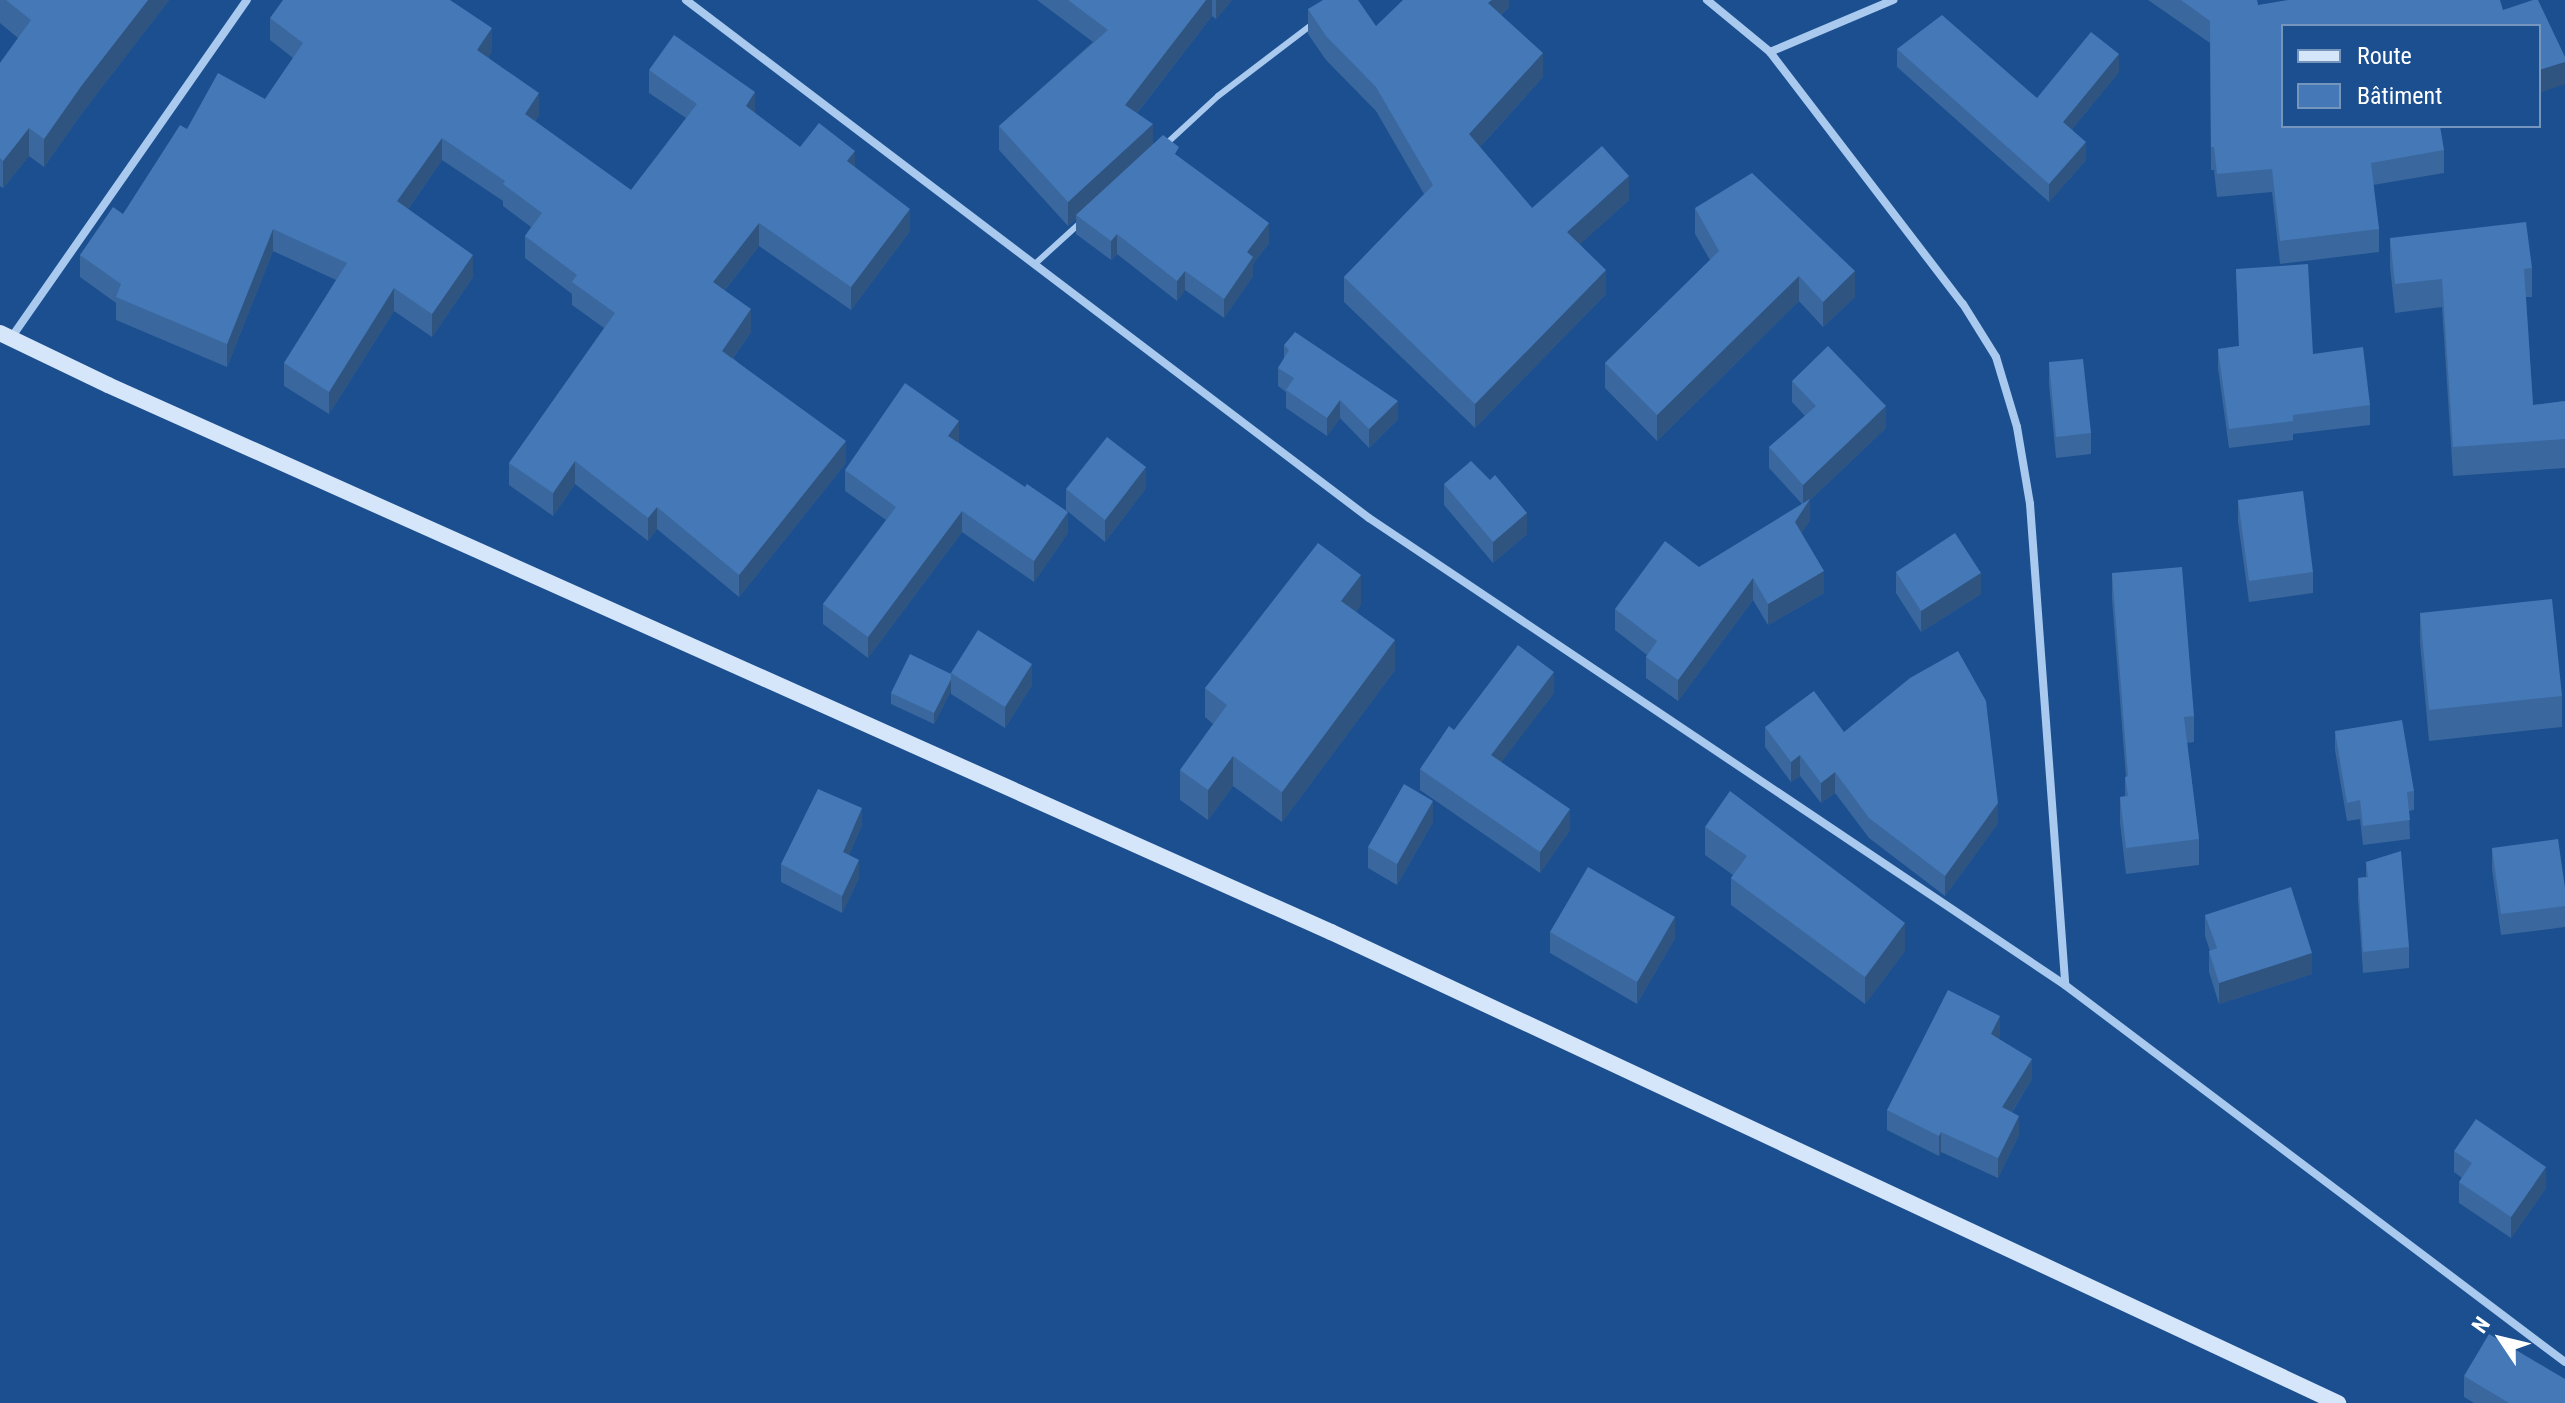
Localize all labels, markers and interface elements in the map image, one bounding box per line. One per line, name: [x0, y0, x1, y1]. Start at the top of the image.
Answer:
legend: [2281, 24, 2541, 128]
text: Route: [2357, 42, 2412, 70]
text: Bâtiment: [2357, 82, 2442, 110]
north arrow: [2461, 1299, 2541, 1379]
text: N: [2467, 1312, 2495, 1338]

